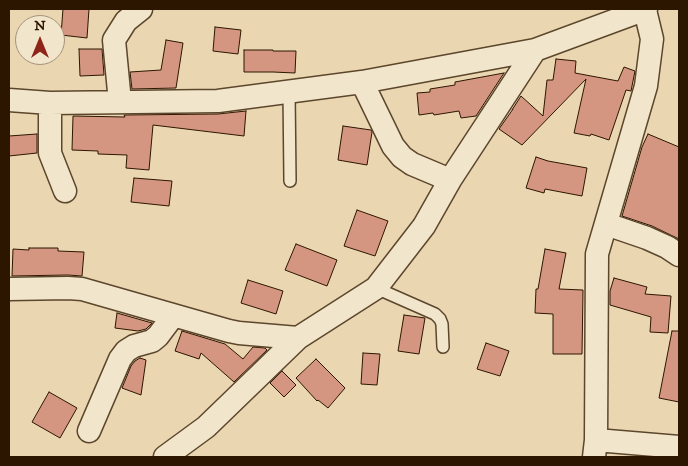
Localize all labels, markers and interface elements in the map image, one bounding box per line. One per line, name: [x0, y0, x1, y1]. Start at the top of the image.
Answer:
north arrow: [15, 15, 65, 65]
text: N: [34, 17, 46, 35]

